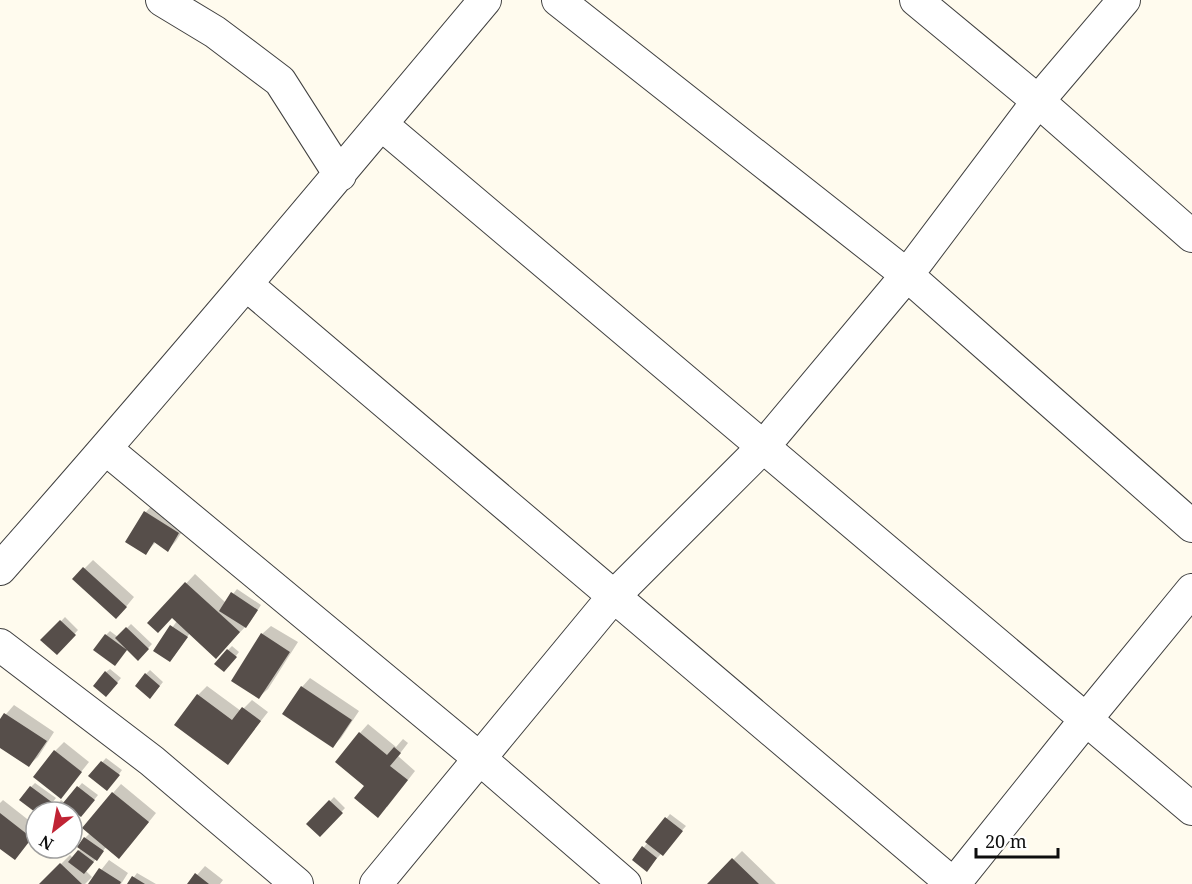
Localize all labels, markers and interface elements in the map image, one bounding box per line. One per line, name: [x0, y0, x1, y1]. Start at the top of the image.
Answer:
north arrow: [24, 800, 84, 860]
scale bar: [976, 821, 1058, 859]
text: 20 m: [985, 829, 1027, 853]
text: N: [35, 830, 57, 856]

